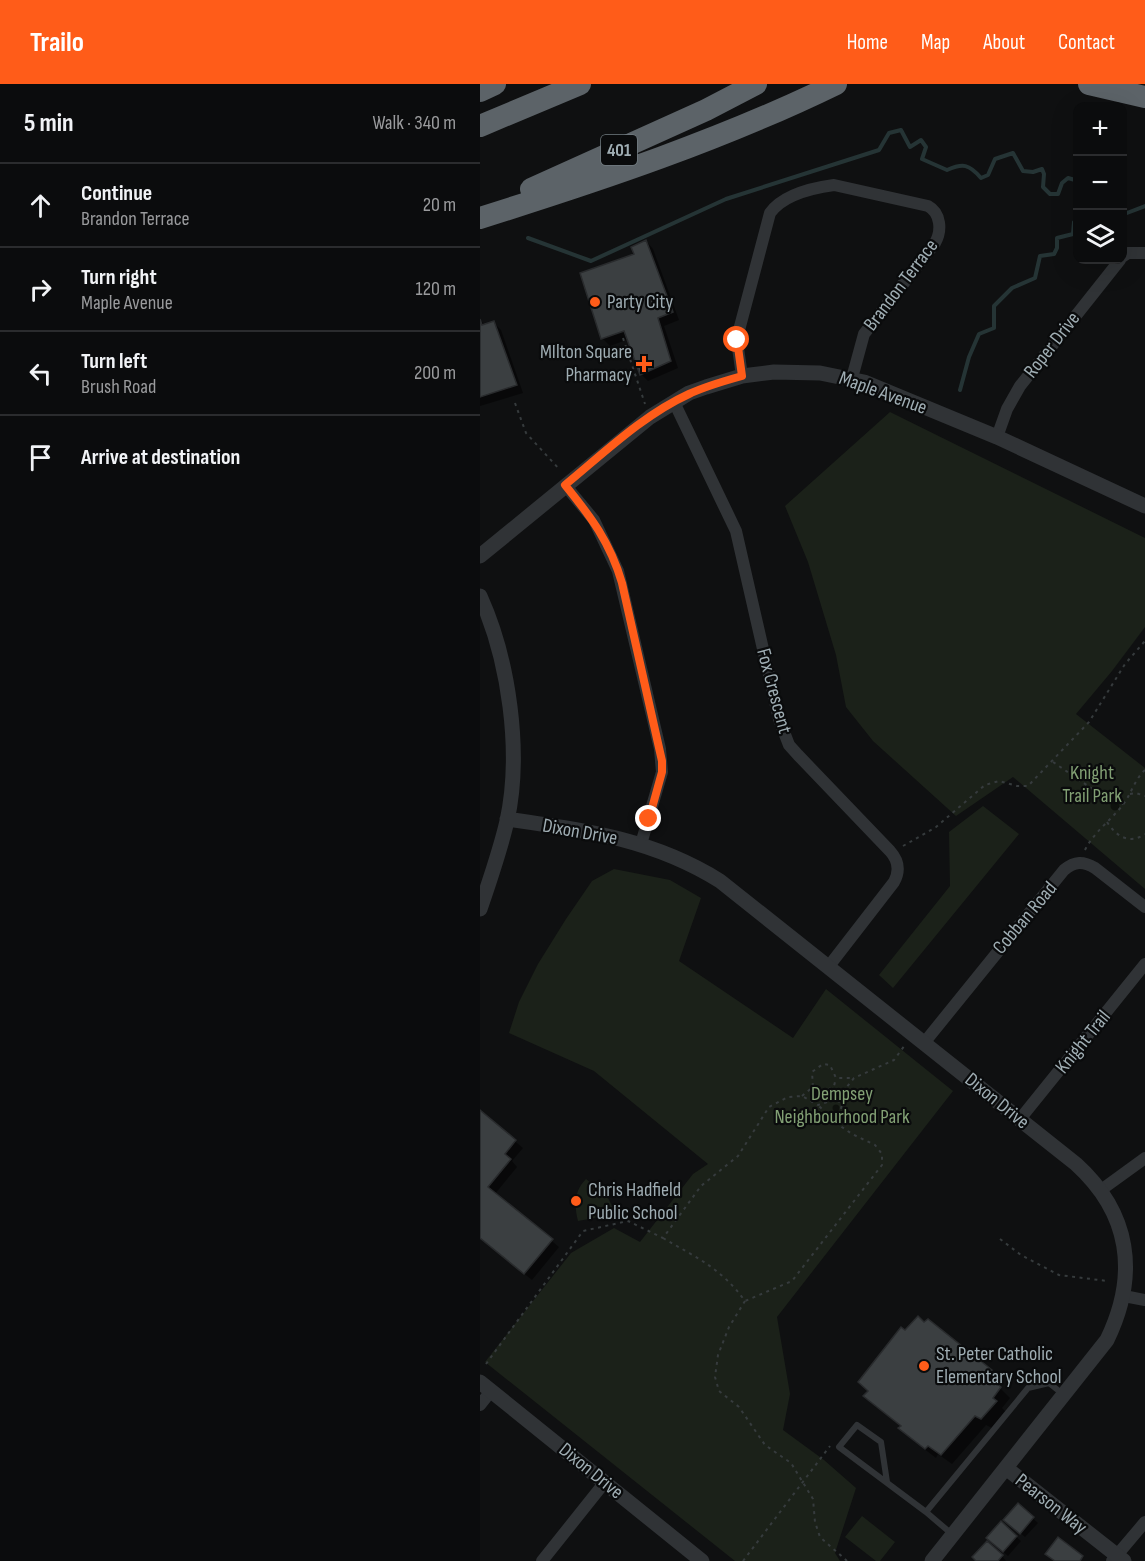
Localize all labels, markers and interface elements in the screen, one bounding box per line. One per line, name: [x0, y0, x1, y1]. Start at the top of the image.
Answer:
text: Trailo: [30, 26, 84, 59]
text: Home: [847, 30, 888, 55]
text: Map: [921, 30, 950, 55]
text: About: [983, 30, 1025, 55]
text: Contact: [1058, 30, 1115, 55]
map controls: [1073, 102, 1127, 264]
button: +: [1073, 102, 1127, 156]
text: 5 min: [24, 108, 74, 139]
text: Walk · 340 m: [372, 111, 456, 135]
road number: 401: [601, 135, 637, 165]
button: −: [1073, 156, 1127, 210]
text: Continue: [81, 180, 152, 207]
icon: ahead: [24, 189, 57, 222]
text: 20 m: [423, 193, 456, 217]
text: Brandon Terrace: [81, 207, 190, 231]
button: layers: [1073, 210, 1127, 264]
street label: Brandon Terrace: [859, 234, 943, 336]
text: Turn right: [81, 264, 157, 291]
icon: right: [24, 273, 57, 306]
text: 120 m: [416, 277, 456, 301]
place label: Party City: [607, 290, 673, 314]
text: Maple Avenue: [81, 291, 173, 315]
marker: Party City: [588, 295, 602, 309]
street label: Roper Drive: [1019, 307, 1085, 383]
route start: [723, 326, 749, 352]
place label: MIlton Square Pharmacy: [540, 340, 632, 387]
text: Turn left: [81, 348, 147, 375]
icon: left: [24, 357, 57, 390]
marker: MIlton Square Pharmacy: [637, 357, 651, 371]
text: 200 m: [414, 361, 456, 385]
street label: Maple Avenue: [836, 366, 930, 420]
text: Brush Road: [81, 375, 156, 399]
icon: arrive: [24, 441, 57, 474]
text: Arrive at destination: [81, 444, 240, 471]
street label: Fox Crescent: [751, 646, 797, 736]
park label: Knight Trail Park: [1062, 761, 1122, 808]
route end: [635, 805, 661, 831]
street label: Dixon Drive: [541, 814, 619, 850]
street label: Cobban Road: [988, 877, 1062, 959]
street label: Knight Trail: [1050, 1006, 1116, 1078]
street label: Dixon Drive: [960, 1068, 1034, 1134]
park label: Dempsey Neighbourhood Park: [774, 1082, 910, 1129]
place label: Chris Hadfield Public School: [588, 1178, 681, 1225]
marker: Chris Hadfield Public School: [569, 1194, 583, 1208]
place label: St. Peter Catholic Elementary School: [936, 1342, 1062, 1389]
marker: St. Peter Catholic Elementary School: [917, 1359, 931, 1373]
street label: Dixon Drive: [554, 1438, 628, 1504]
street label: Pearson Way: [1010, 1468, 1092, 1540]

